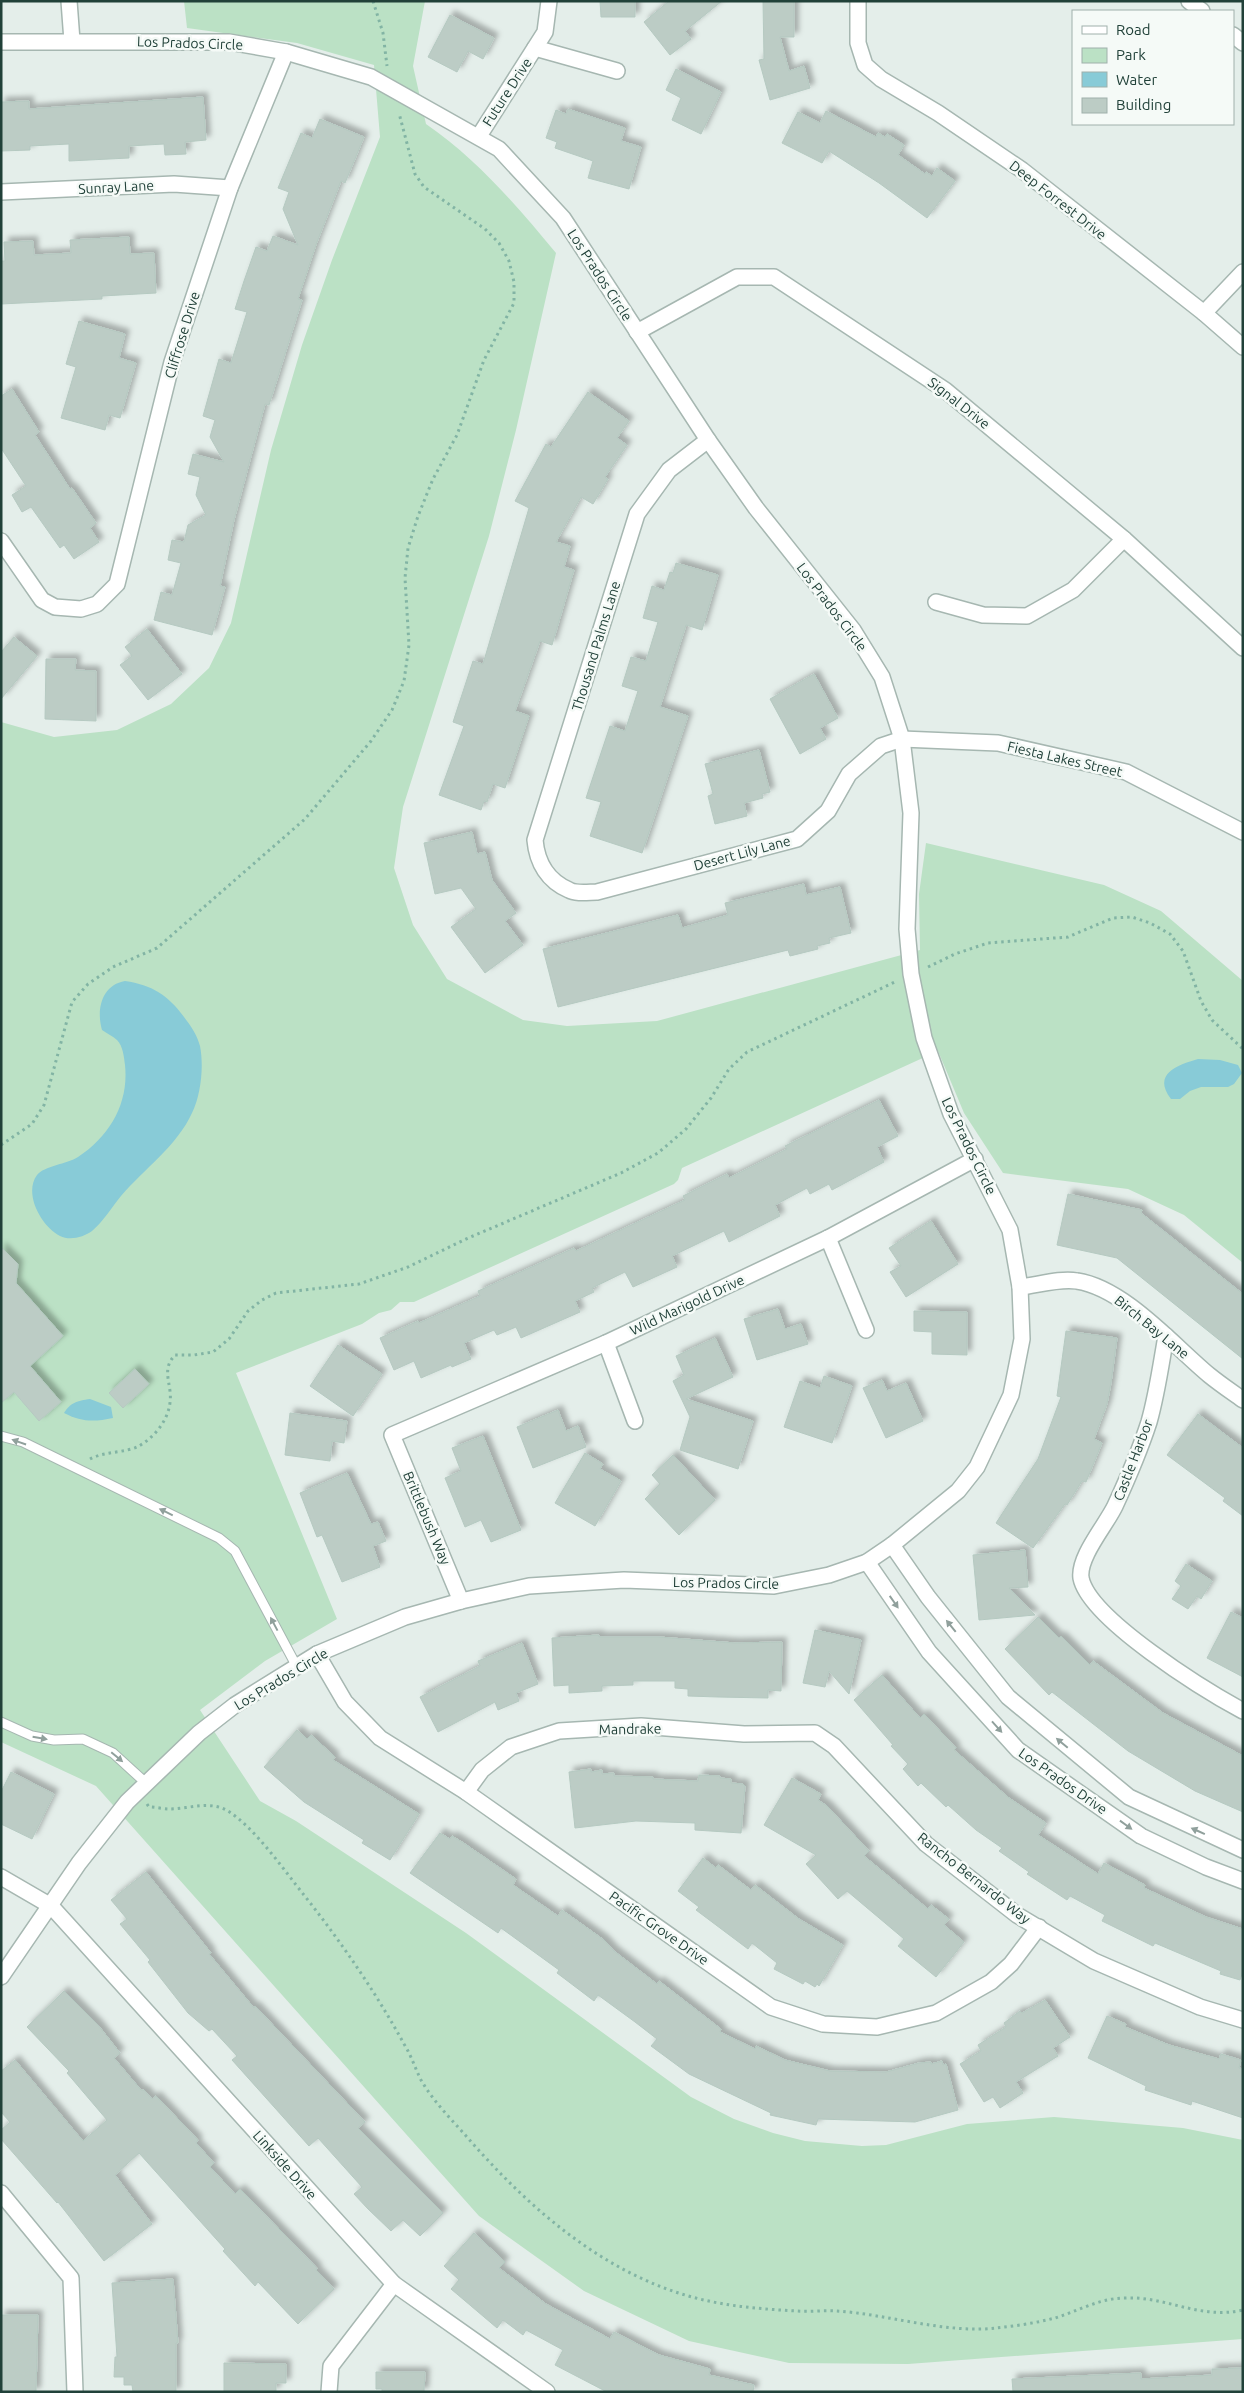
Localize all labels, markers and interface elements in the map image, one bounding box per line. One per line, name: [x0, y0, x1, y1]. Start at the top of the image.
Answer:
legend: [1072, 10, 1234, 125]
text: Road: [1116, 21, 1151, 38]
street label: Los Prados Circle: [137, 33, 243, 53]
text: Park: [1116, 46, 1146, 63]
street label: Future Drive: [479, 55, 535, 129]
text: Water: [1116, 71, 1157, 88]
text: Building: [1116, 96, 1171, 113]
street label: Deep Forrest Drive: [1006, 157, 1110, 243]
street label: Sunray Lane: [78, 177, 154, 197]
street label: Los Prados Circle: [564, 226, 636, 324]
street label: Cliffrose Drive: [161, 290, 203, 380]
street label: Signal Drive: [925, 374, 993, 432]
street label: Los Prados Circle: [794, 560, 870, 654]
street label: Thousand Palms Lane: [569, 579, 623, 713]
street label: Fiesta Lakes Street: [1006, 738, 1125, 780]
street label: Desert Lily Lane: [692, 832, 792, 874]
street label: Los Prados Circle: [939, 1095, 999, 1197]
street label: Wild Marigold Drive: [627, 1272, 747, 1338]
street label: Birch Bay Lane: [1111, 1292, 1193, 1362]
street label: Castle Harbor: [1110, 1416, 1156, 1503]
one-way arrow: [12, 1438, 27, 1445]
street label: Brittlebush Way: [400, 1469, 454, 1567]
one-way arrow: [159, 1508, 173, 1516]
street label: Los Prados Circle: [673, 1574, 779, 1592]
one-way arrow: [889, 1595, 899, 1609]
one-way arrow: [270, 1616, 278, 1631]
one-way arrow: [946, 1619, 957, 1632]
street label: Los Prados Circle: [231, 1645, 331, 1713]
street label: Mandrake: [599, 1720, 661, 1738]
one-way arrow: [992, 1720, 1003, 1733]
one-way arrow: [33, 1734, 49, 1742]
one-way arrow: [1057, 1737, 1069, 1749]
street label: Los Prados Drive: [1016, 1745, 1110, 1817]
one-way arrow: [110, 1752, 123, 1763]
one-way arrow: [1119, 1820, 1133, 1830]
one-way arrow: [1191, 1826, 1205, 1834]
street label: Rancho Bernardo Way: [915, 1829, 1034, 1927]
street label: Pacific Grove Drive: [606, 1888, 712, 1968]
street label: Linkside Drive: [250, 2127, 320, 2203]

